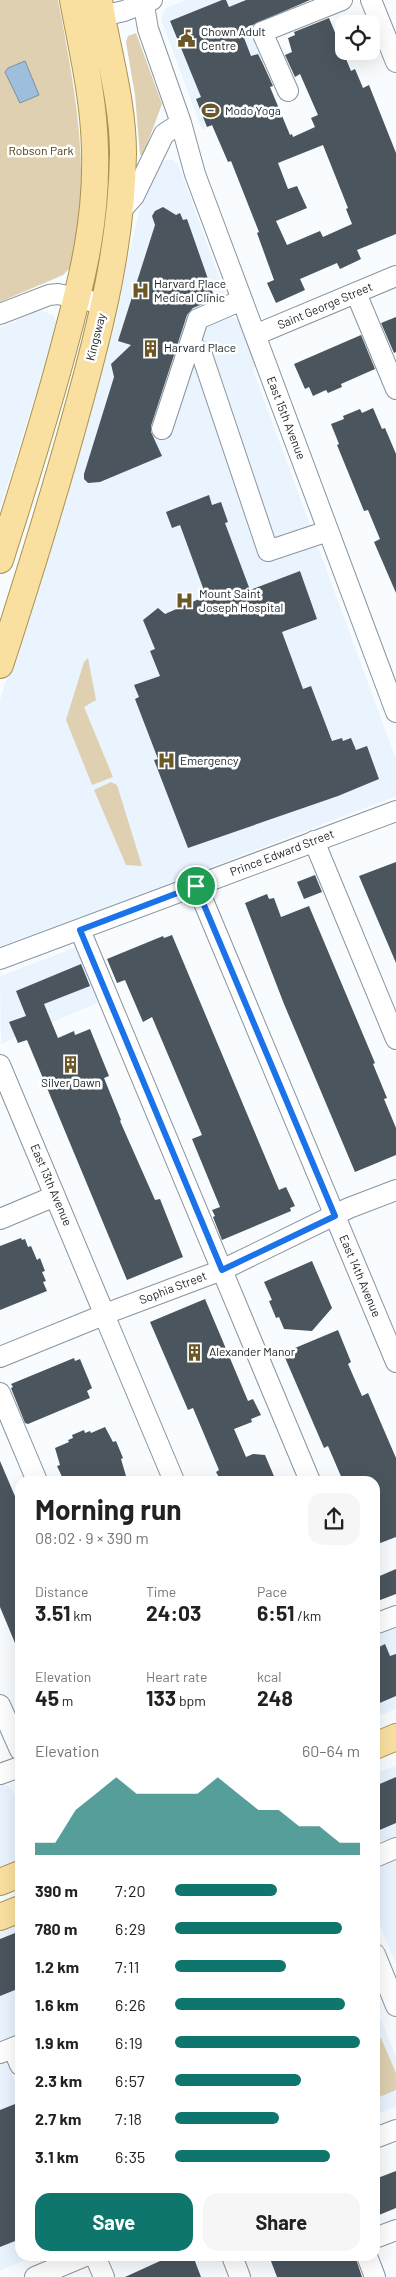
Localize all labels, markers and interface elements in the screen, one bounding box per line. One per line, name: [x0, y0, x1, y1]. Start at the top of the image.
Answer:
map controls: [335, 15, 380, 60]
button: locate: [335, 15, 380, 60]
place label: Chown Adult Centre: [201, 24, 266, 52]
public building icon: Chown Adult Centre: [177, 29, 197, 49]
sports icon: Modo Yoga: [201, 101, 221, 121]
place label: Modo Yoga: [225, 103, 281, 117]
park label: Robson Park: [8, 143, 74, 157]
place label: Harvard Place Medical Clinic: [154, 276, 226, 304]
street label: Saint George Street: [275, 279, 374, 331]
hospital icon: Harvard Place Medical Clinic: [130, 281, 150, 301]
street label: Kingsway: [82, 311, 108, 362]
building icon: Harvard Place: [140, 338, 160, 358]
place label: Harvard Place: [164, 340, 236, 354]
street label: East 15th Avenue: [265, 374, 309, 461]
place label: Mount Saint Joseph Hospital: [199, 586, 283, 614]
hospital icon: Mount Saint Joseph Hospital: [175, 591, 195, 611]
hospital icon: Emergency: [156, 751, 176, 771]
place label: Emergency: [180, 753, 239, 767]
street label: Prince Edward Street: [228, 826, 336, 878]
pin: [175, 865, 217, 907]
icon: arrive: [182, 872, 210, 900]
building icon: Silver Dawn: [61, 1054, 81, 1074]
place label: Silver Dawn: [41, 1075, 101, 1089]
street label: East 13th Avenue: [28, 1142, 75, 1228]
street label: East 14th Avenue: [337, 1232, 385, 1319]
street label: Sophia Street: [137, 1268, 208, 1306]
building icon: Alexander Manor: [185, 1342, 205, 1362]
place label: Alexander Manor: [209, 1344, 296, 1358]
text: Morning run: [35, 1492, 182, 1526]
button: share: [308, 1493, 360, 1545]
text: 08:02 · 9 × 390 m: [35, 1528, 149, 1547]
text: Distance: [35, 1583, 88, 1600]
text: Time: [146, 1583, 176, 1600]
text: Pace: [257, 1583, 287, 1600]
text: 3.51: [35, 1600, 71, 1625]
text: 24:03: [146, 1600, 201, 1625]
text: 6:51: [257, 1600, 294, 1625]
text: km: [71, 1607, 92, 1624]
text: /km: [294, 1607, 321, 1624]
text: Elevation: [35, 1668, 91, 1685]
text: Heart rate: [146, 1668, 207, 1685]
text: kcal: [257, 1668, 281, 1685]
text: 45: [35, 1685, 59, 1710]
text: 133: [146, 1685, 176, 1710]
text: 248: [257, 1685, 293, 1710]
text: m: [59, 1692, 73, 1709]
text: bpm: [176, 1692, 206, 1709]
text: Elevation: [35, 1741, 99, 1760]
text: 60–64 m: [302, 1741, 360, 1760]
text: 390 m: [35, 1881, 78, 1900]
text: 7:20: [115, 1881, 146, 1900]
text: 780 m: [35, 1919, 77, 1938]
text: 6:29: [115, 1919, 146, 1938]
text: 1.2 km: [35, 1957, 79, 1976]
text: 7:11: [115, 1957, 139, 1976]
text: 1.6 km: [35, 1995, 79, 2014]
text: 6:26: [115, 1995, 145, 2014]
text: 1.9 km: [35, 2033, 79, 2052]
text: 6:19: [115, 2033, 143, 2052]
text: 2.3 km: [35, 2071, 82, 2090]
text: 6:57: [115, 2071, 144, 2090]
text: 2.7 km: [35, 2109, 81, 2128]
text: 7:18: [115, 2109, 142, 2128]
text: 3.1 km: [35, 2147, 79, 2166]
text: 6:35: [115, 2147, 145, 2166]
button: Save: [35, 2193, 193, 2251]
button: Share: [203, 2193, 360, 2251]

